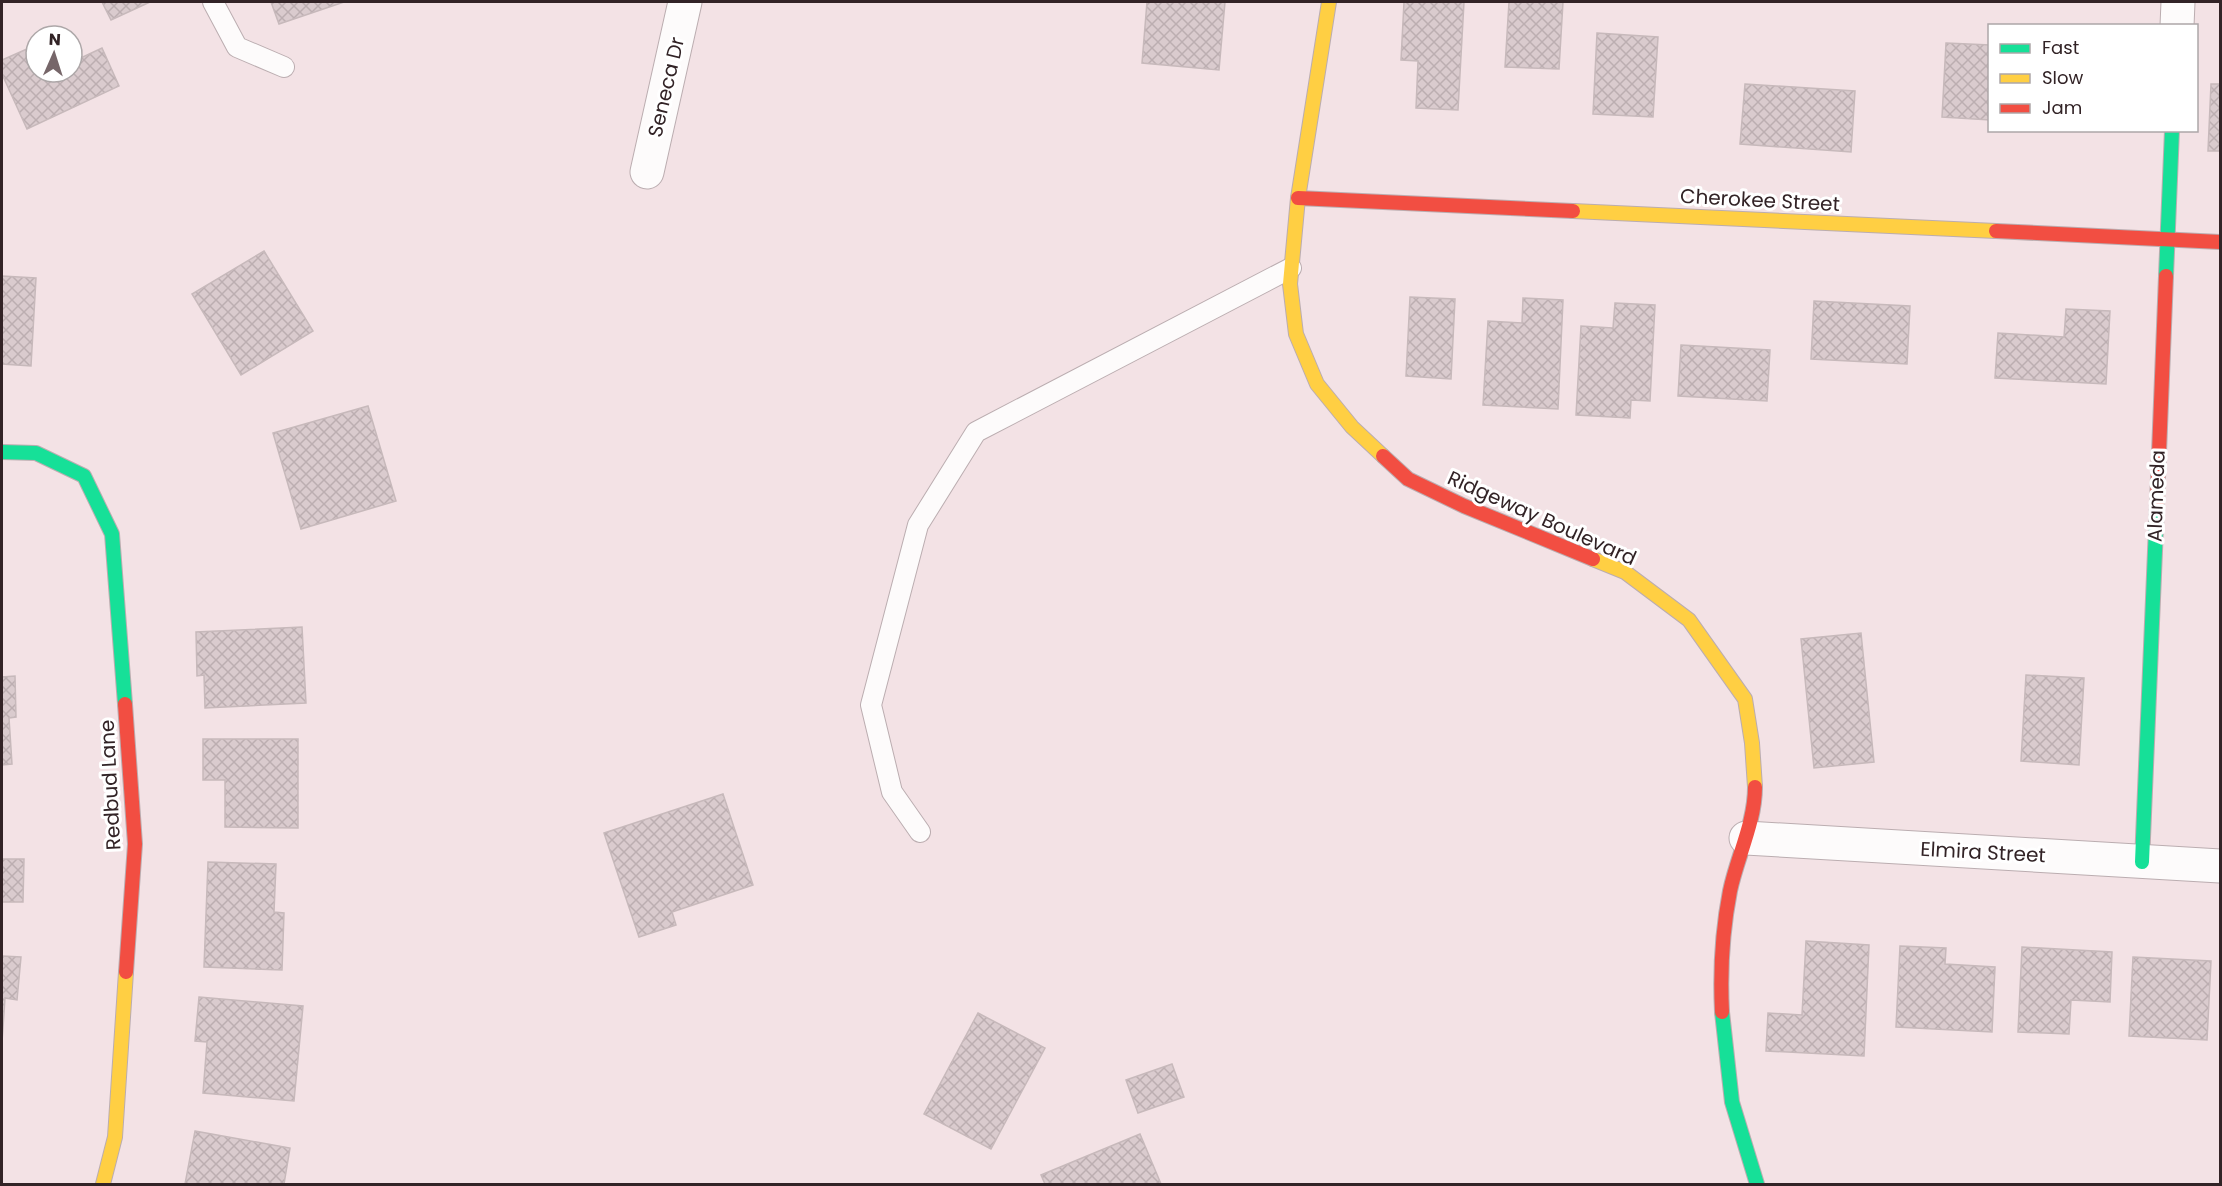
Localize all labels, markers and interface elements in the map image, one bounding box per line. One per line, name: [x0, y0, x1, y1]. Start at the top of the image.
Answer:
north arrow: [24, 24, 84, 84]
legend: [1988, 24, 2198, 132]
text: N: [48, 28, 61, 51]
street label: Seneca Dr: [641, 34, 691, 140]
text: Fast: [2042, 35, 2079, 60]
text: Slow: [2042, 65, 2084, 90]
text: Jam: [2042, 95, 2082, 120]
street label: Cherokee Street: [1679, 182, 1841, 218]
street label: Alameda: [2140, 450, 2172, 542]
street label: Ridgeway Boulevard: [1443, 464, 1641, 572]
street label: Redbud Lane: [93, 719, 127, 851]
street label: Elmira Street: [1920, 835, 2046, 869]

